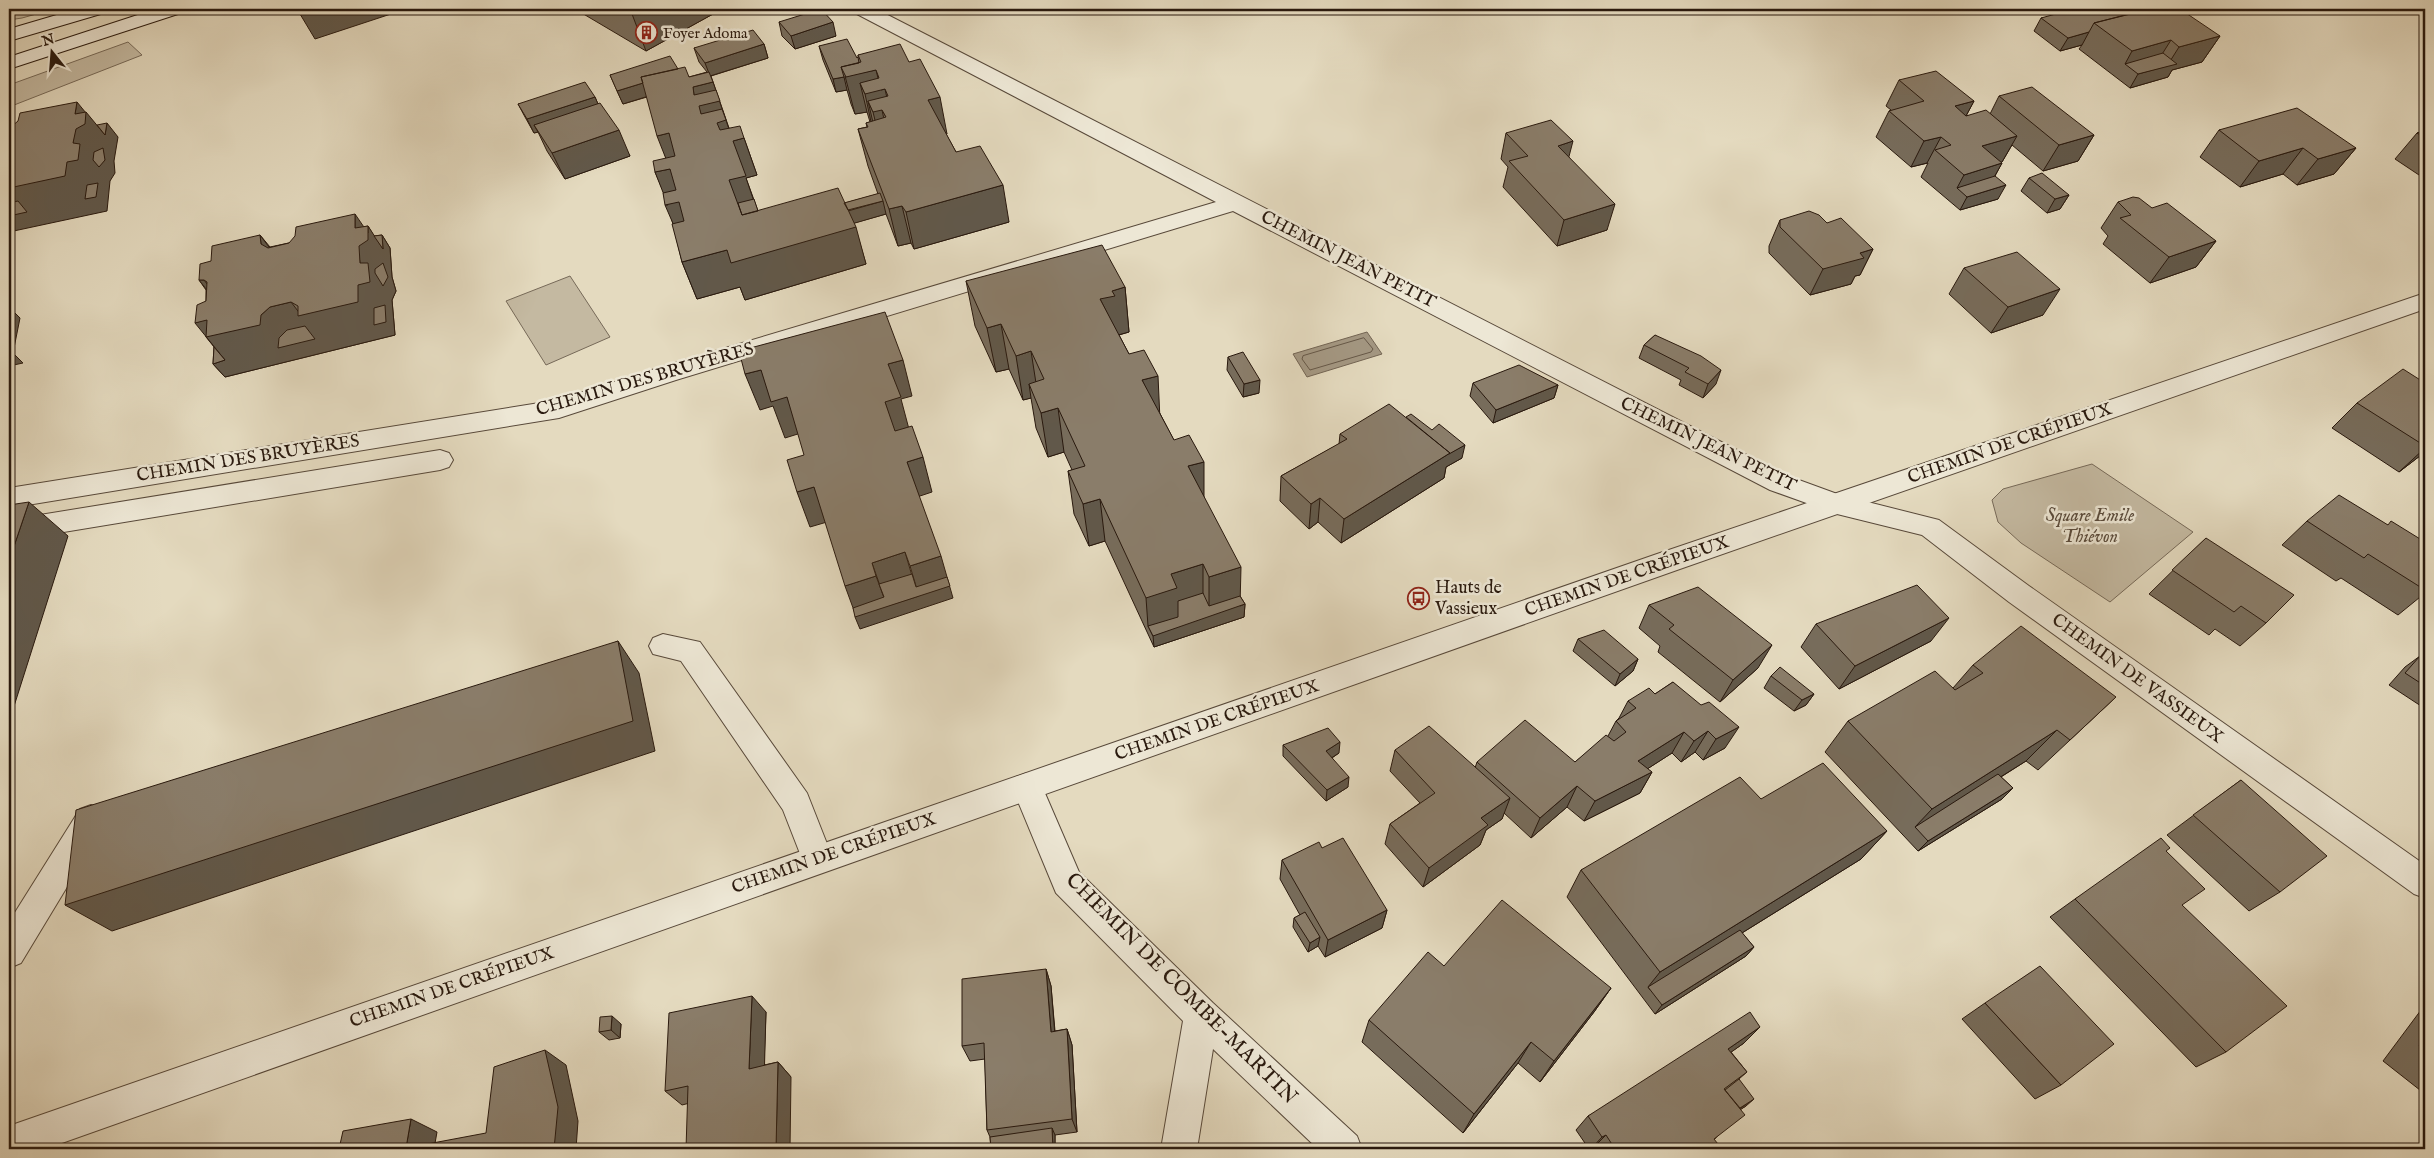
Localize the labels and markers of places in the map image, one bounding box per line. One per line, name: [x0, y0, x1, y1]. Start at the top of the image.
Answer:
building icon: Foyer Adoma: [635, 21, 659, 45]
place label: Foyer Adoma: [663, 24, 748, 43]
place label: Hauts de Vassieux: [1434, 577, 1502, 621]
bus stop icon: Hauts de Vassieux: [1407, 586, 1431, 610]

